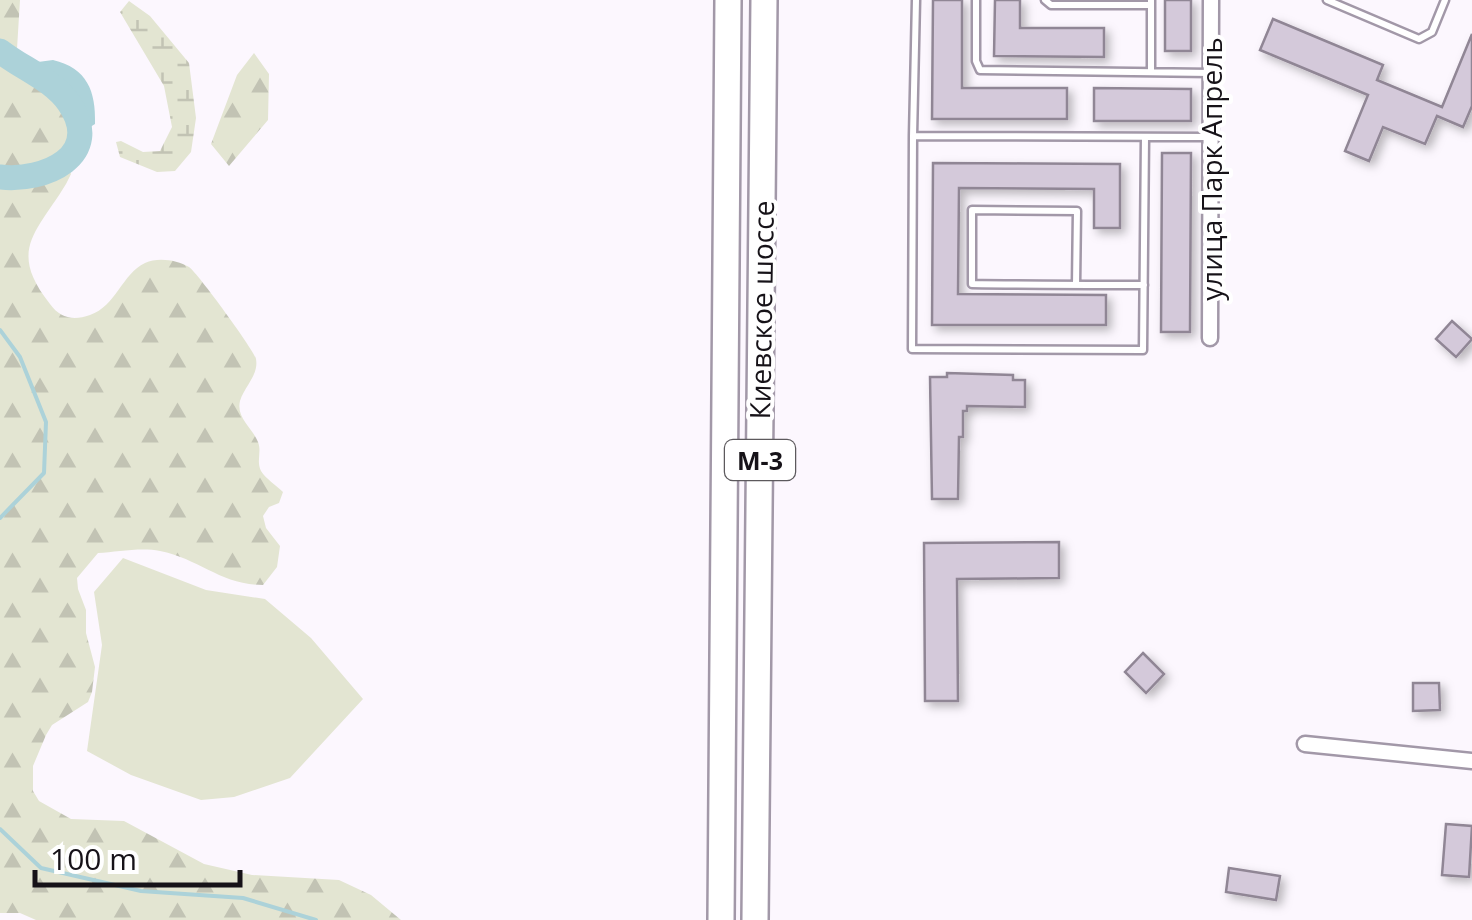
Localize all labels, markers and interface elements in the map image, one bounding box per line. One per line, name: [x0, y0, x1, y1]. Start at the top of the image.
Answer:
street label: улица Парк Апрель: [1192, 37, 1230, 301]
street label: Киевское шоссе: [740, 200, 782, 420]
road number: М-3: [725, 440, 795, 480]
scale bar: [35, 825, 240, 887]
text: 100 m: [50, 838, 137, 879]

